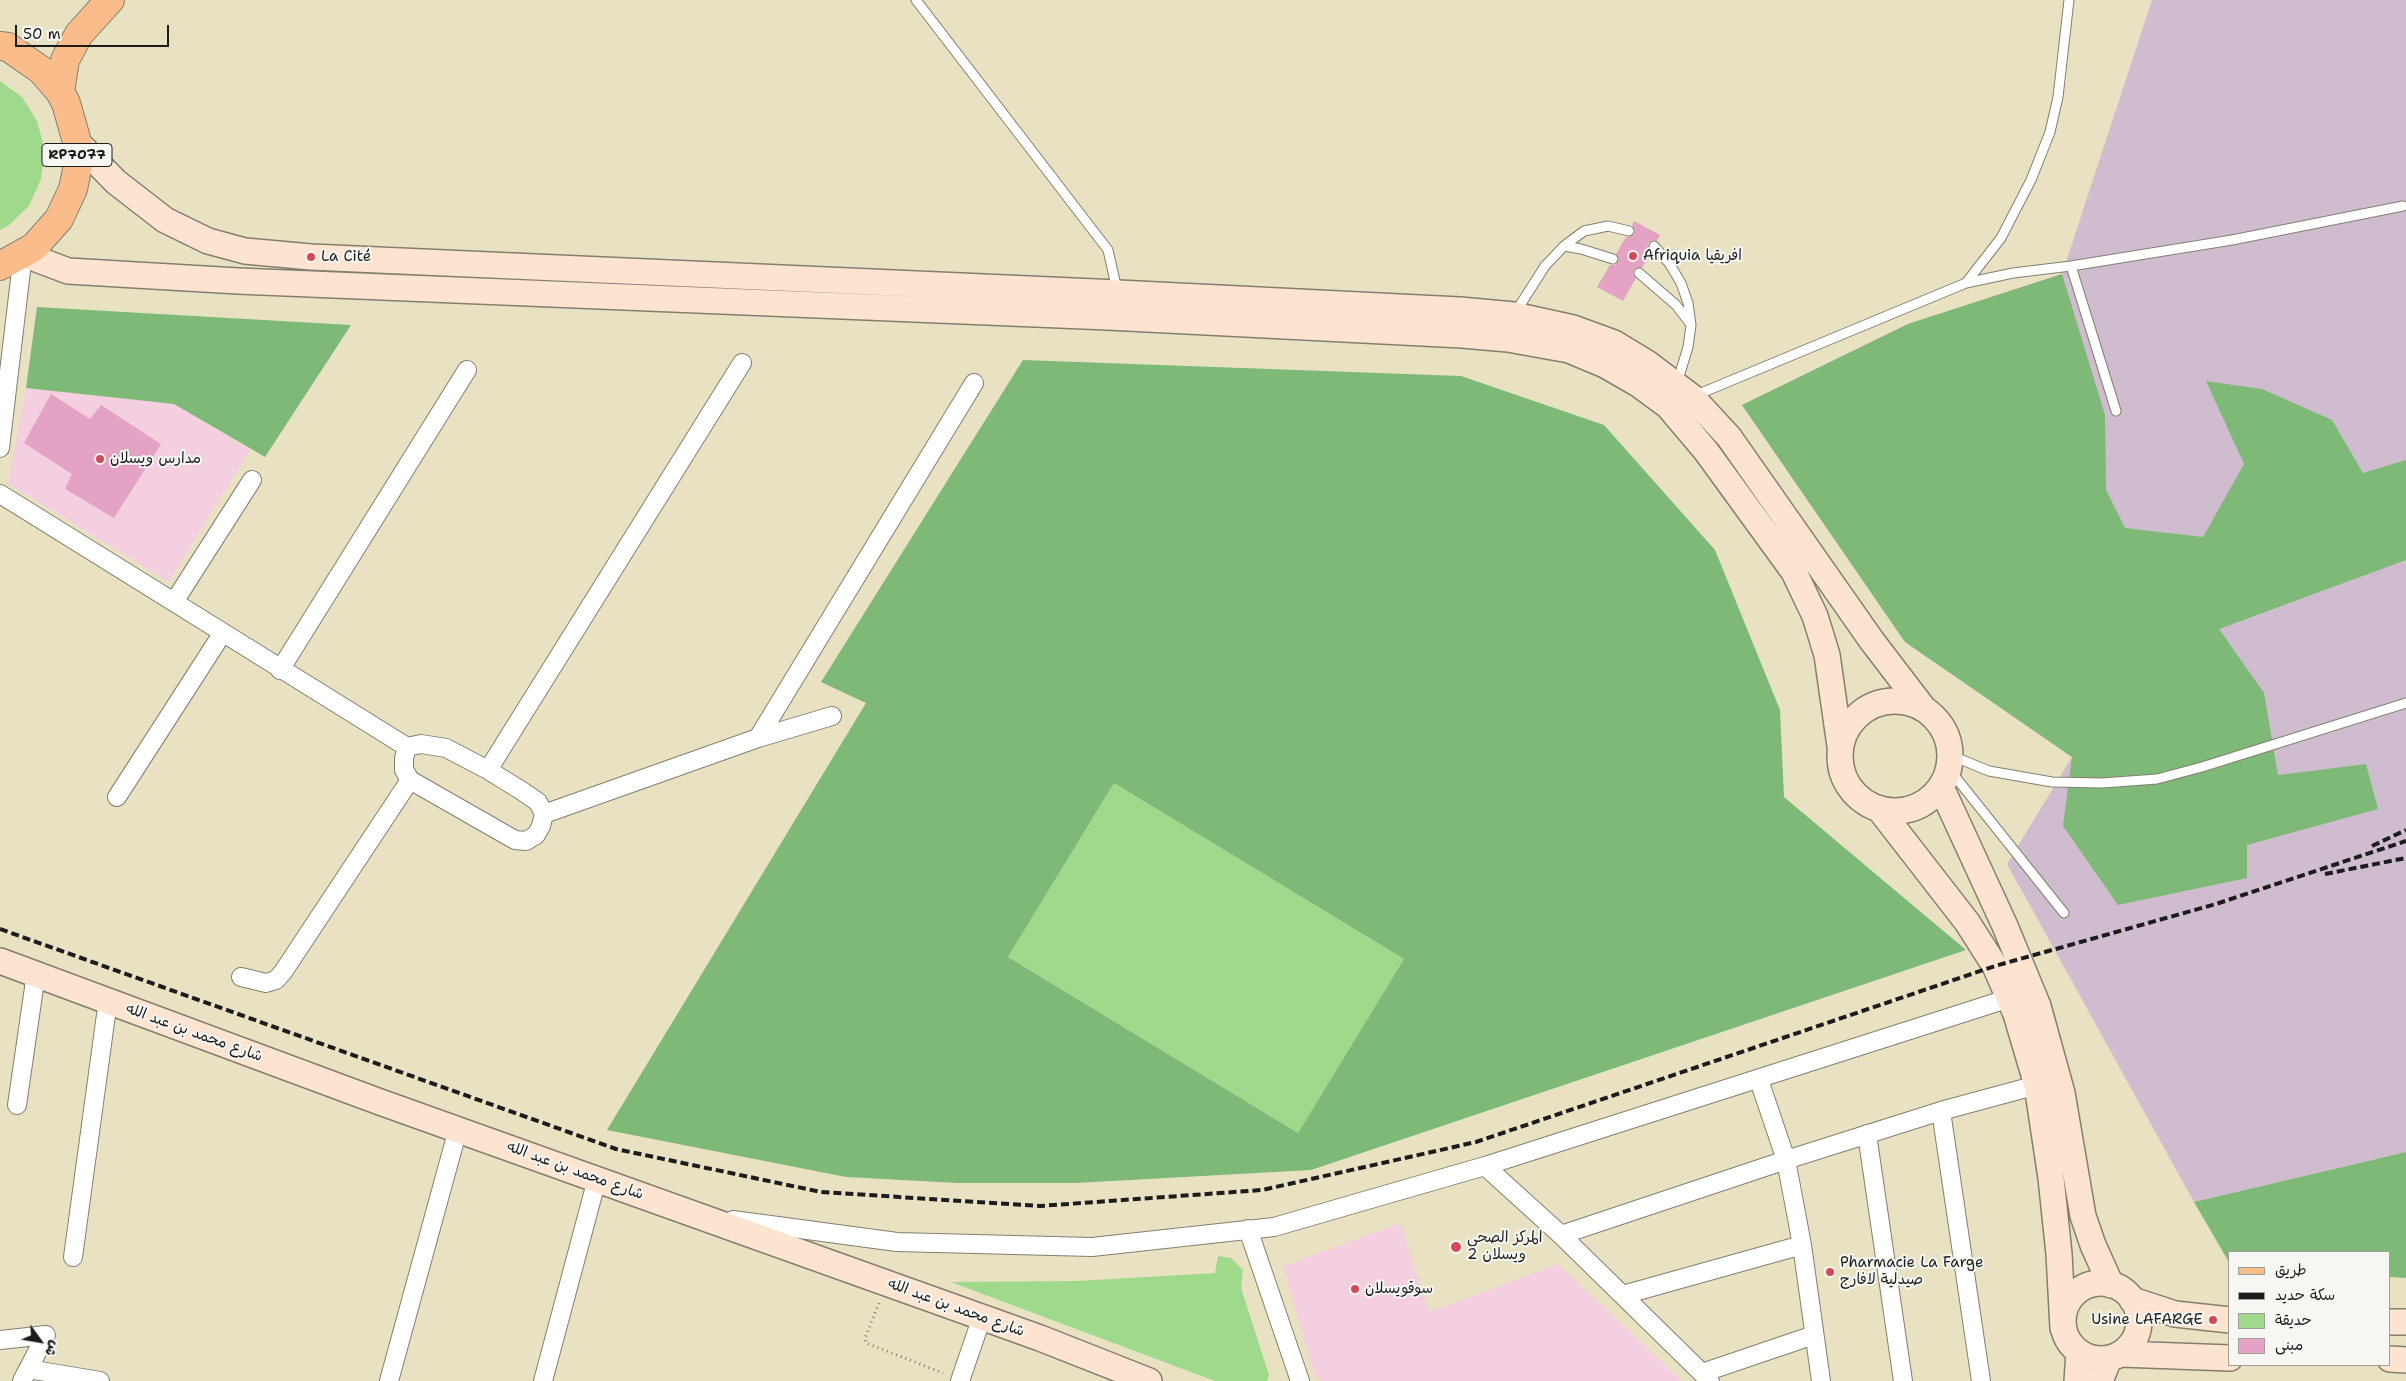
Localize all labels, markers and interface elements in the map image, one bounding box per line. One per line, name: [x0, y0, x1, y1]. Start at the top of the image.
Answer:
scale bar: [18, 15, 171, 47]
text: 50 m: [23, 24, 61, 44]
road number: RP7077: [42, 144, 112, 166]
place label: Afriquia افريقيا: [1643, 247, 1742, 265]
place label: La Cité: [321, 248, 371, 266]
marker: Afriquia افريقيا: [1627, 250, 1639, 262]
marker: La Cité: [305, 251, 317, 263]
place label: مدارس ويسلان: [110, 450, 201, 468]
marker: مدارس ويسلان: [94, 453, 106, 465]
street label: شارع محمد بن عبد الله: [123, 1000, 265, 1066]
street label: شارع محمد بن عبد الله: [504, 1138, 646, 1204]
place label: المركز الصحي ويسلان 2: [1467, 1229, 1542, 1264]
marker: المركز الصحي ويسلان 2: [1449, 1240, 1463, 1254]
legend: [2228, 1251, 2391, 1366]
place label: Pharmacie La Farge صيدلية لافارج: [1840, 1254, 1983, 1289]
text: طريق: [2275, 1260, 2307, 1280]
marker: Pharmacie La Farge صيدلية لافارج: [1824, 1266, 1836, 1278]
street label: شارع محمد بن عبد الله: [885, 1275, 1027, 1341]
place label: سوقويسلان: [1365, 1280, 1433, 1298]
marker: سوقويسلان: [1349, 1283, 1361, 1295]
text: سكة حديد: [2275, 1285, 2335, 1305]
text: حديقة: [2275, 1310, 2312, 1330]
place label: Usine LAFARGE: [2091, 1311, 2203, 1329]
marker: Usine LAFARGE: [2207, 1314, 2219, 1326]
north arrow: [15, 1316, 65, 1366]
text: مبنى: [2275, 1335, 2303, 1355]
text: ش: [41, 1338, 64, 1360]

